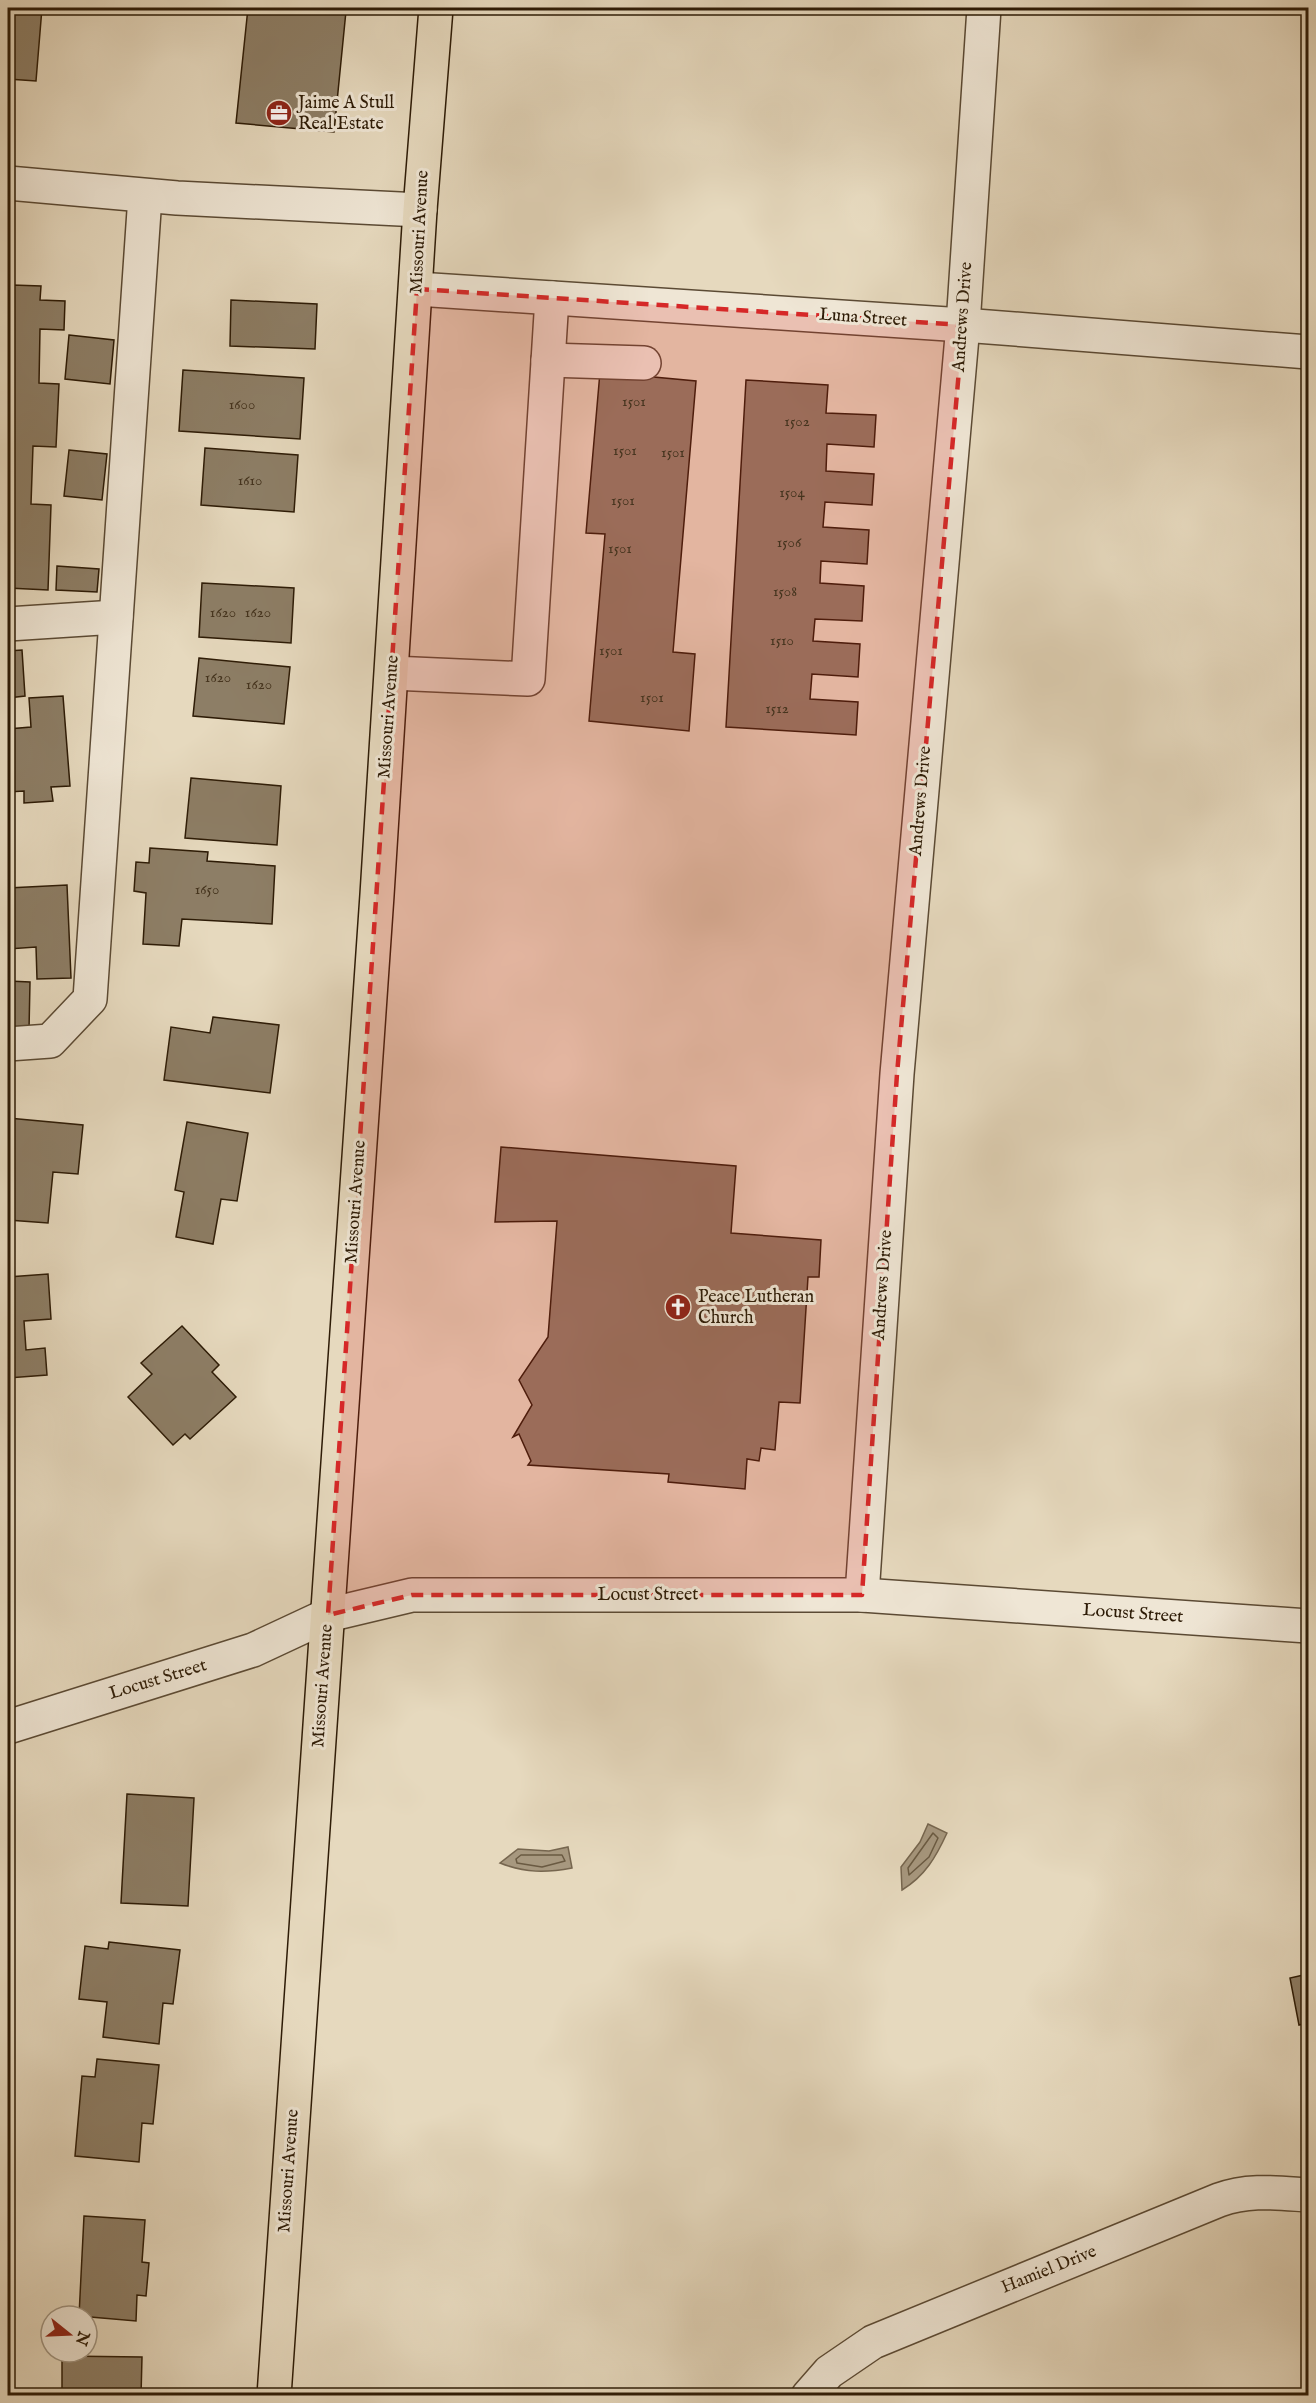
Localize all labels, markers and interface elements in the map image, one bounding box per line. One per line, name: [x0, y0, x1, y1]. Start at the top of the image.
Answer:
place label: Jaime A Stull Real Estate: [296, 92, 394, 136]
office icon: Jaime A Stull Real Estate: [264, 98, 294, 128]
street label: Missouri Avenue: [405, 170, 435, 294]
street label: Andrews Drive: [948, 261, 978, 374]
street label: Luna Street: [818, 303, 908, 333]
house number: 1501: [622, 392, 646, 411]
house number: 1600: [229, 395, 255, 414]
house number: 1502: [784, 412, 810, 431]
house number: 1501: [613, 441, 637, 460]
house number: 1501: [661, 443, 685, 462]
house number: 1610: [238, 471, 262, 490]
house number: 1504: [779, 483, 805, 502]
house number: 1501: [611, 491, 635, 510]
house number: 1506: [777, 533, 802, 552]
house number: 1501: [608, 539, 632, 558]
house number: 1508: [773, 582, 797, 601]
house number: 1620: [210, 603, 236, 622]
house number: 1620: [245, 603, 271, 622]
house number: 1510: [770, 631, 794, 650]
house number: 1501: [599, 641, 623, 660]
street label: Missouri Avenue: [373, 654, 405, 780]
house number: 1620: [205, 668, 231, 687]
house number: 1620: [246, 675, 272, 694]
house number: 1501: [640, 688, 664, 707]
house number: 1512: [765, 699, 789, 718]
street label: Andrews Drive: [905, 745, 937, 858]
house number: 1650: [195, 880, 219, 899]
street label: Missouri Avenue: [340, 1139, 372, 1265]
street label: Andrews Drive: [868, 1229, 898, 1342]
place label: Peace Lutheran Church: [698, 1286, 815, 1330]
church icon: Peace Lutheran Church: [663, 1292, 693, 1322]
street label: Locust Street: [598, 1584, 698, 1607]
street label: Locust Street: [1082, 1599, 1184, 1629]
street label: Missouri Avenue: [307, 1623, 339, 1749]
street label: Locust Street: [106, 1654, 210, 1706]
street label: Missouri Avenue: [273, 2108, 305, 2234]
street label: Hamiel Drive: [998, 2240, 1100, 2300]
north arrow: [39, 2304, 99, 2364]
text: N: [70, 2327, 93, 2348]

